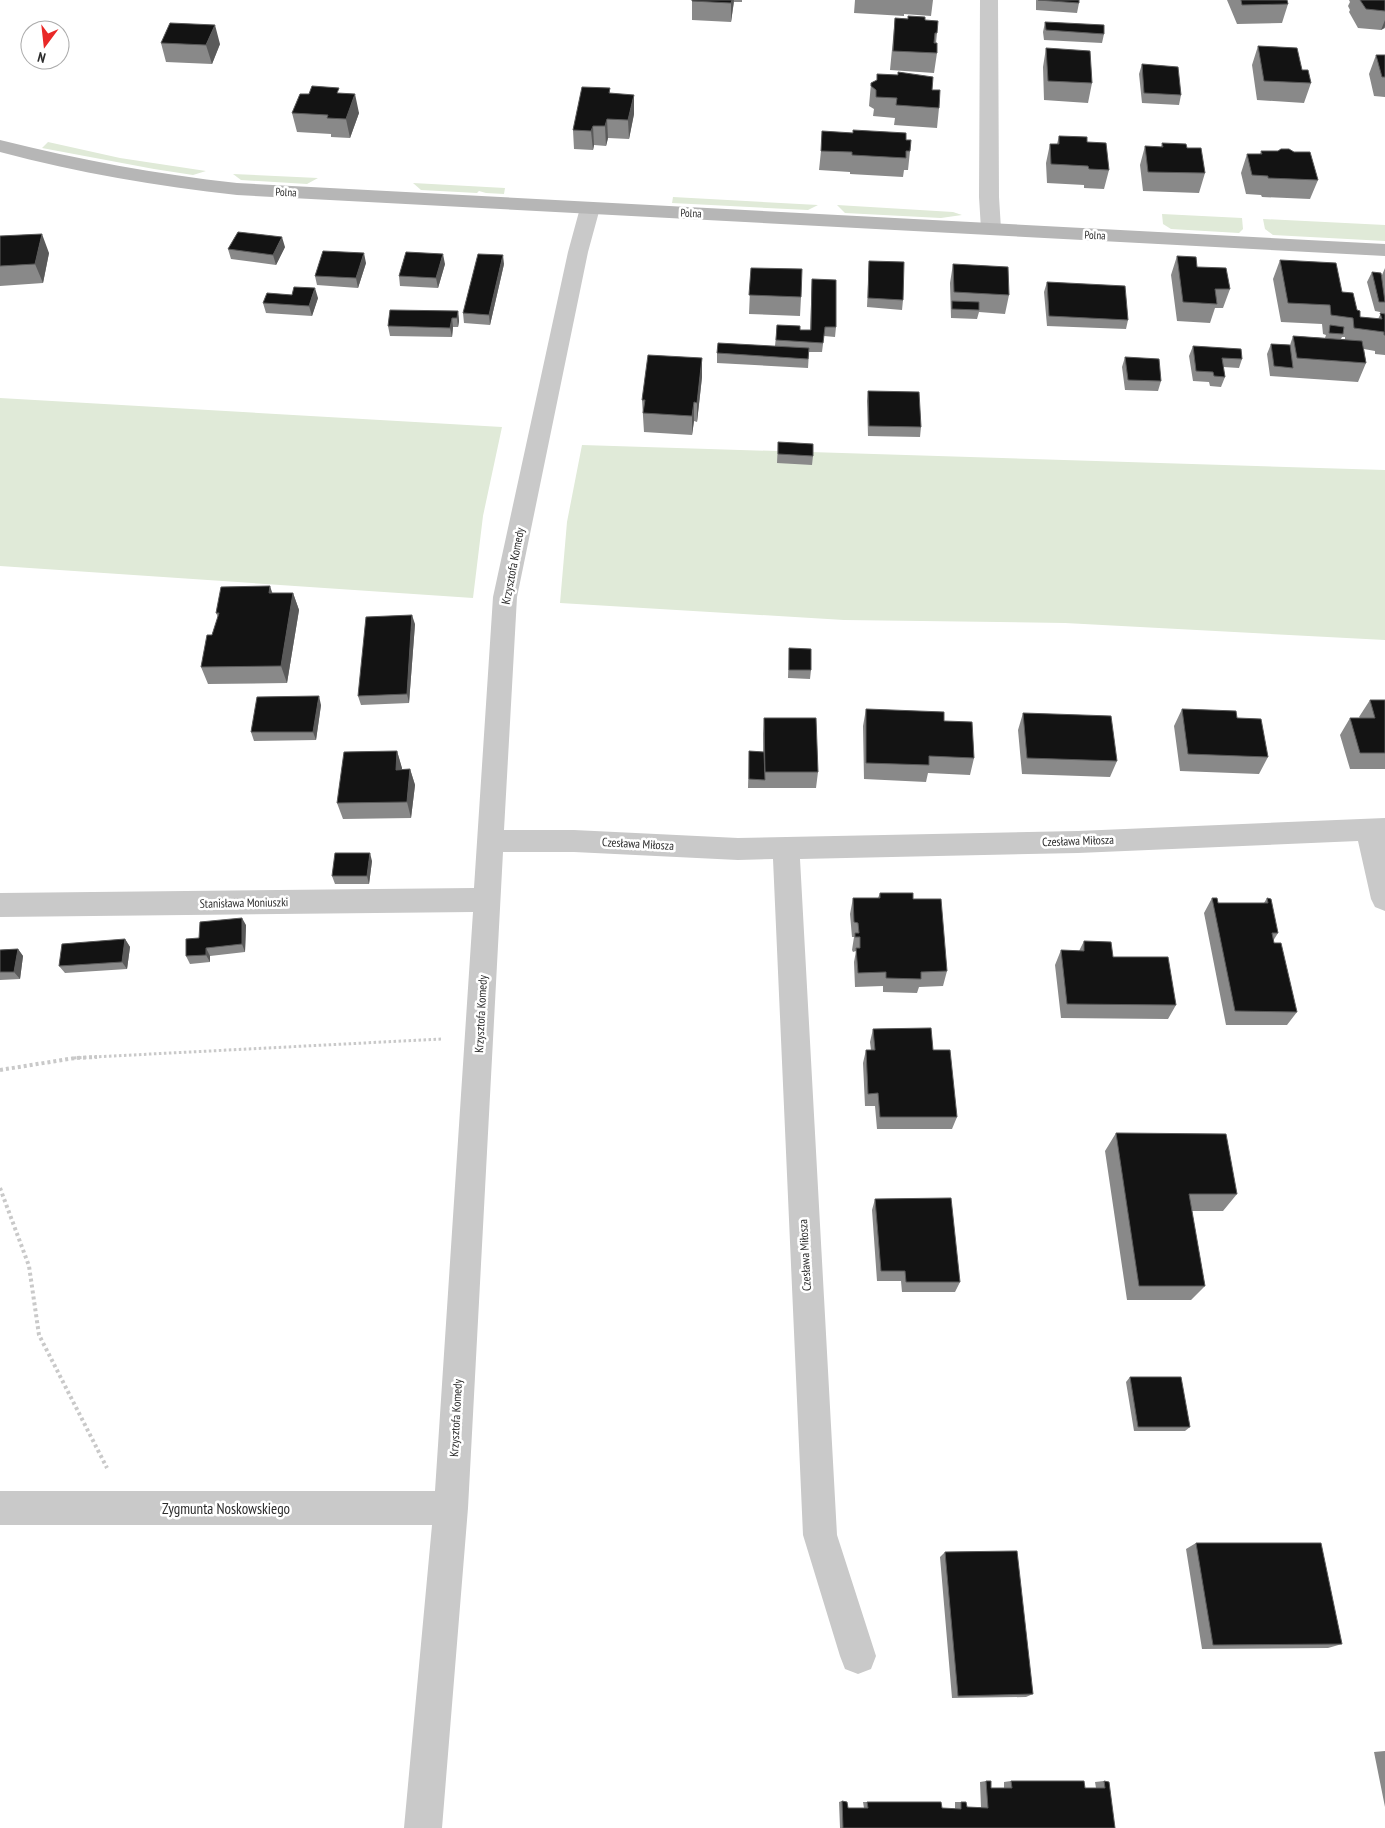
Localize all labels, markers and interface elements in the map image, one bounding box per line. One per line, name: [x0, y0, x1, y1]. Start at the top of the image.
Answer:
north arrow: [20, 20, 70, 70]
text: N: [36, 48, 48, 67]
street label: Polna: [275, 184, 297, 200]
street label: Polna: [680, 205, 702, 221]
street label: Polna: [1084, 227, 1106, 243]
street label: Krzysztofa Komedy: [498, 526, 527, 606]
street label: Czesława Miłosza: [1042, 832, 1114, 849]
street label: Czesława Miłosza: [602, 834, 675, 853]
street label: Stanisława Moniuszki: [199, 894, 288, 911]
street label: Krzysztofa Komedy: [471, 974, 490, 1053]
street label: Czesława Miłosza: [795, 1219, 814, 1291]
street label: Krzysztofa Komedy: [446, 1378, 465, 1457]
street label: Zygmunta Noskowskiego: [162, 1499, 290, 1518]

